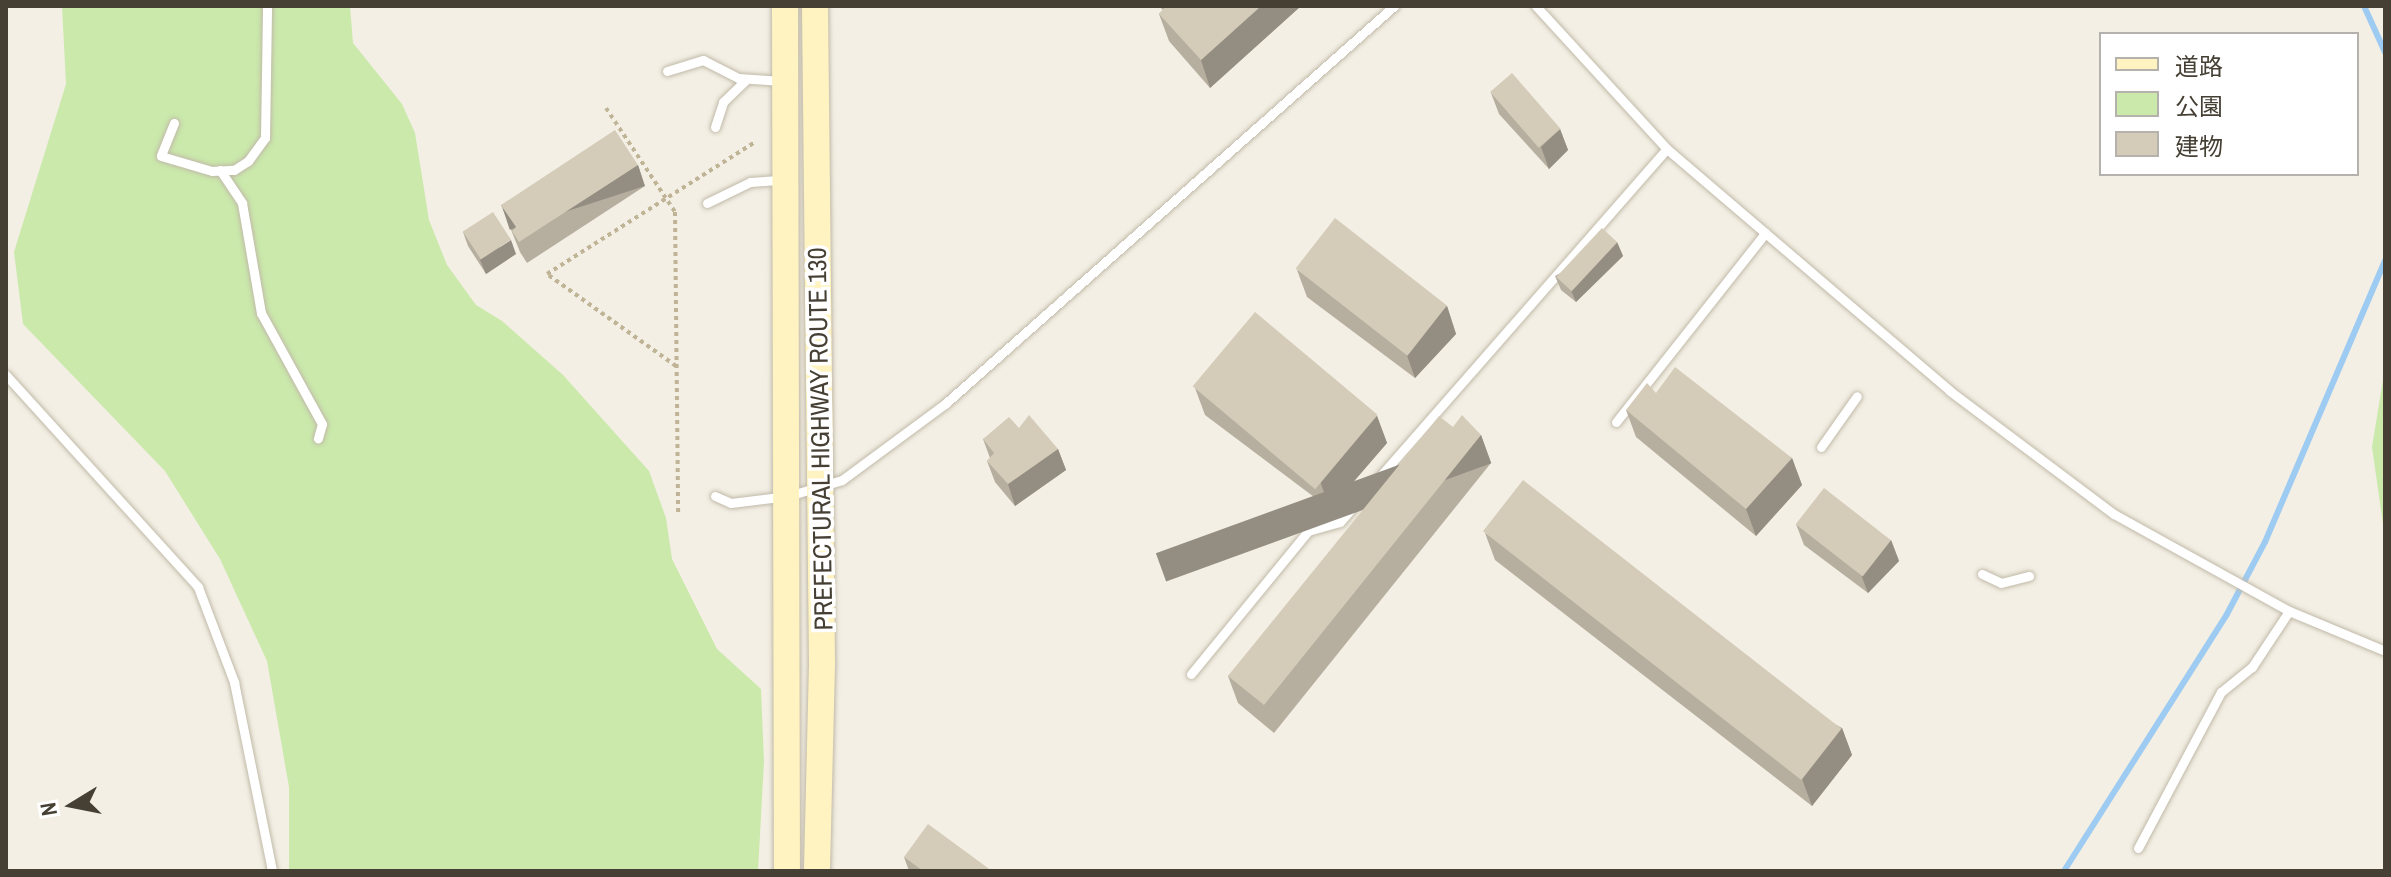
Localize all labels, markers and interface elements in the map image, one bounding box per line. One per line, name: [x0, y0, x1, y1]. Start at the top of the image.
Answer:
legend: [2099, 32, 2359, 176]
text: 道路: [2175, 50, 2223, 82]
text: 公園: [2175, 90, 2223, 122]
text: 建物: [2175, 130, 2223, 162]
street label: PREFECTURAL HIGHWAY ROUTE 130: [801, 247, 839, 631]
north arrow: [32, 765, 112, 845]
text: N: [32, 800, 64, 818]

